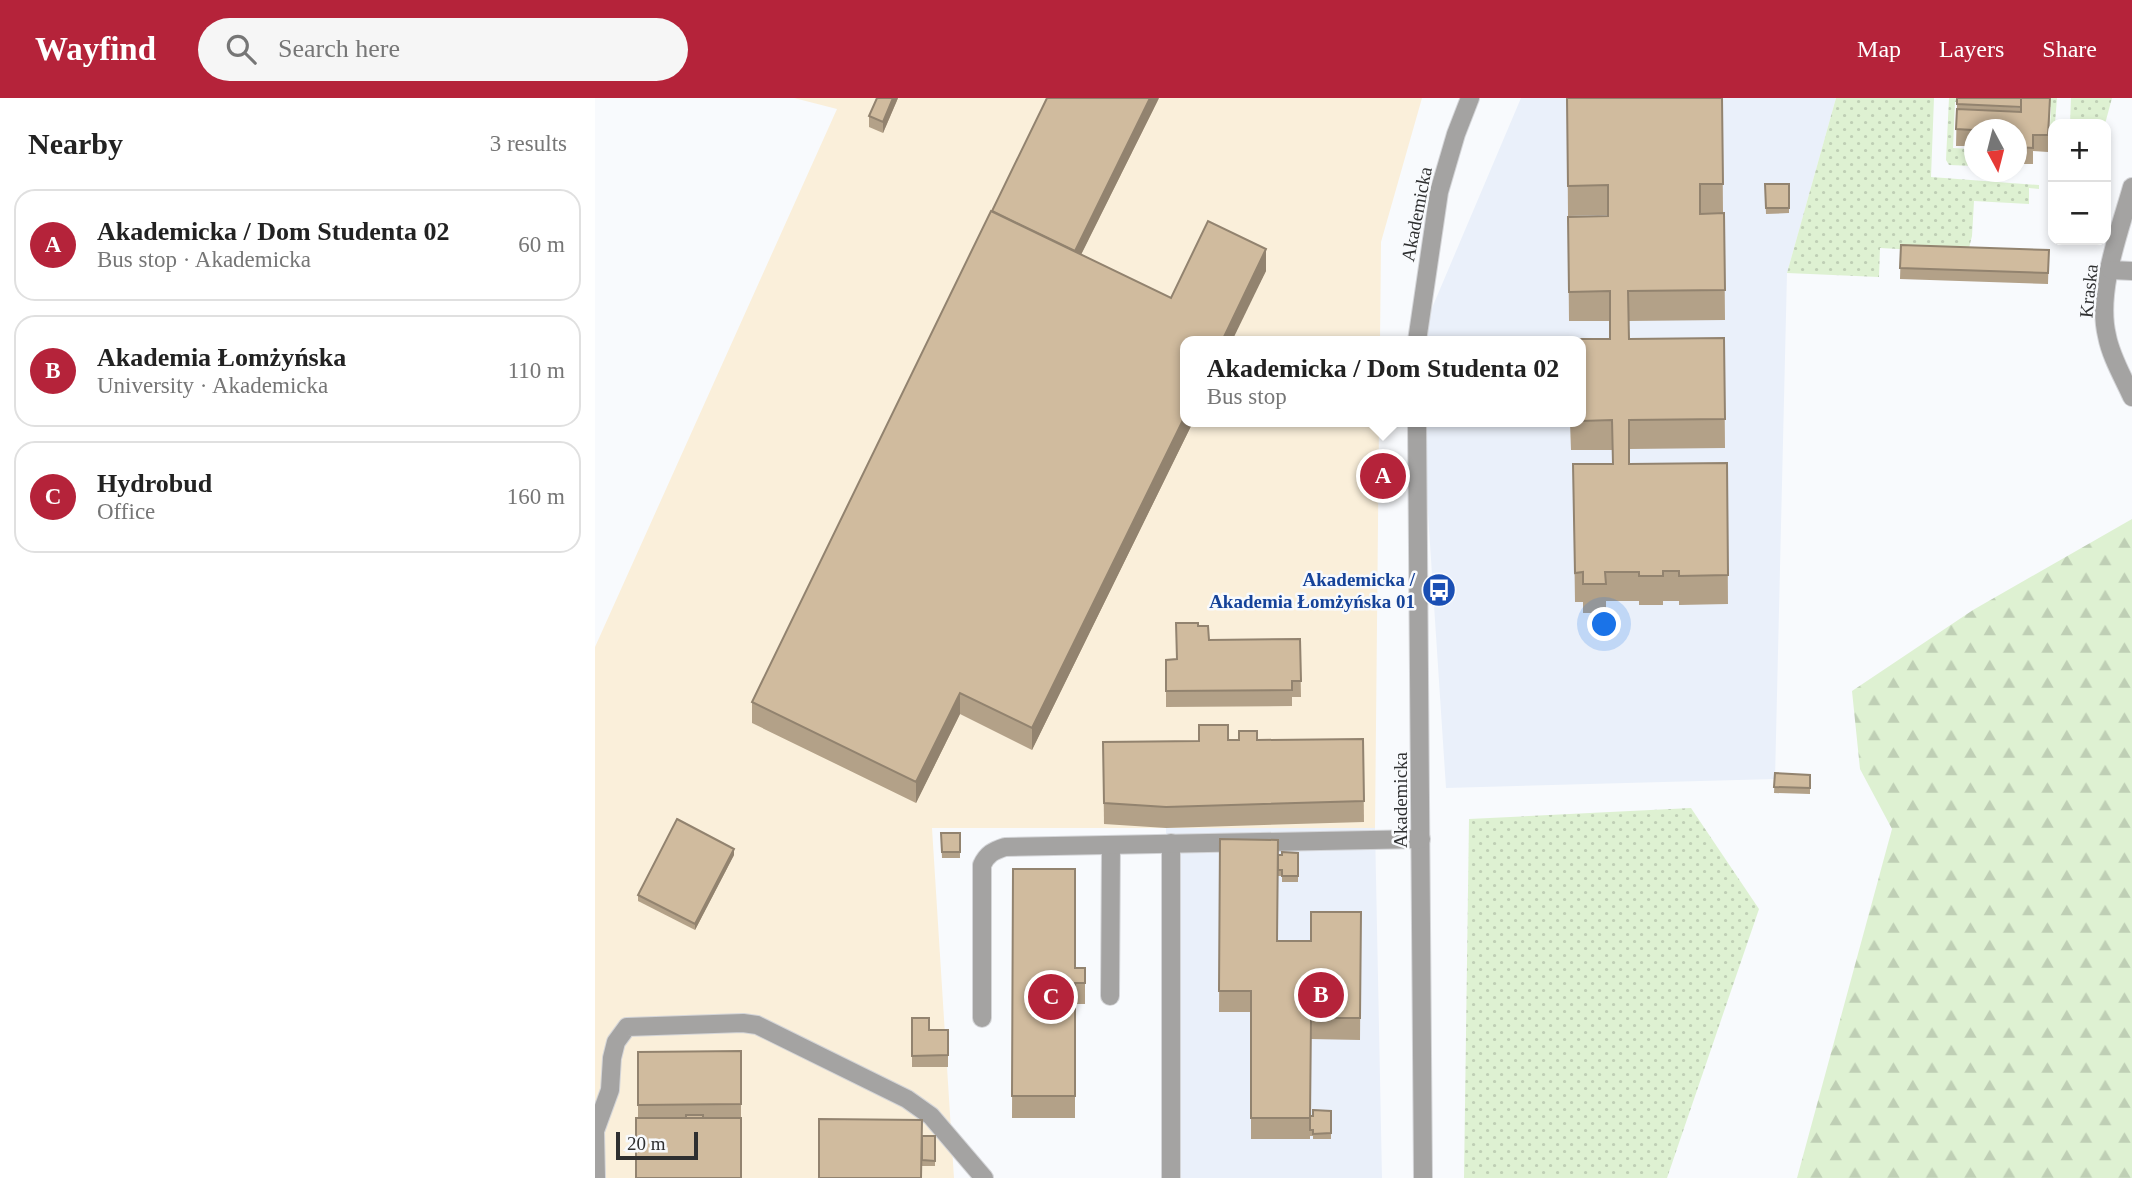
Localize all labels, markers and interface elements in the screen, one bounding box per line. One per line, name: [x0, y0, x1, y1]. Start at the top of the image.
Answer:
search box: [198, 18, 688, 81]
icon: search: [222, 30, 260, 68]
text: Wayfind: [35, 31, 156, 67]
text: Search here: [278, 34, 400, 63]
text: Map: [1857, 36, 1901, 62]
text: Layers: [1939, 36, 2004, 62]
text: Share: [2042, 36, 2097, 62]
north arrow: [1964, 119, 2027, 182]
map controls: [2048, 119, 2111, 245]
button: +: [2048, 119, 2111, 182]
text: Nearby: [28, 127, 123, 160]
text: 3 results: [490, 131, 567, 156]
street label: Akademicka: [1397, 164, 1436, 263]
button: −: [2048, 182, 2111, 245]
text: Akademicka / Dom Studenta 02: [97, 217, 449, 246]
text: A: [45, 232, 61, 257]
text: 60 m: [518, 232, 565, 257]
text: Bus stop · Akademicka: [97, 247, 311, 272]
street label: Kraska: [2075, 263, 2102, 319]
popup: [1180, 336, 1586, 427]
text: Akademia Łomżyńska: [97, 343, 346, 372]
text: Akademicka / Dom Studenta 02: [1207, 354, 1559, 383]
text: B: [45, 358, 61, 383]
text: 110 m: [508, 358, 565, 383]
text: University · Akademicka: [97, 373, 328, 398]
text: Bus stop: [1207, 384, 1287, 409]
pin: A: [1360, 450, 1406, 502]
text: Hydrobud: [97, 469, 212, 498]
text: C: [45, 484, 61, 509]
text: 160 m: [507, 484, 565, 509]
text: Office: [97, 499, 155, 524]
place label: Akademicka / Akademia Łomżyńska 01: [1209, 569, 1416, 612]
bus stop icon: Akademicka / Akademia Łomżyńska 01: [1420, 571, 1458, 609]
your location: [1587, 607, 1621, 641]
street label: Akademicka: [1390, 751, 1411, 848]
pin: B: [1298, 969, 1344, 1021]
pin: C: [1028, 971, 1074, 1023]
scale bar: [616, 1129, 698, 1161]
text: 20 m: [627, 1133, 666, 1154]

